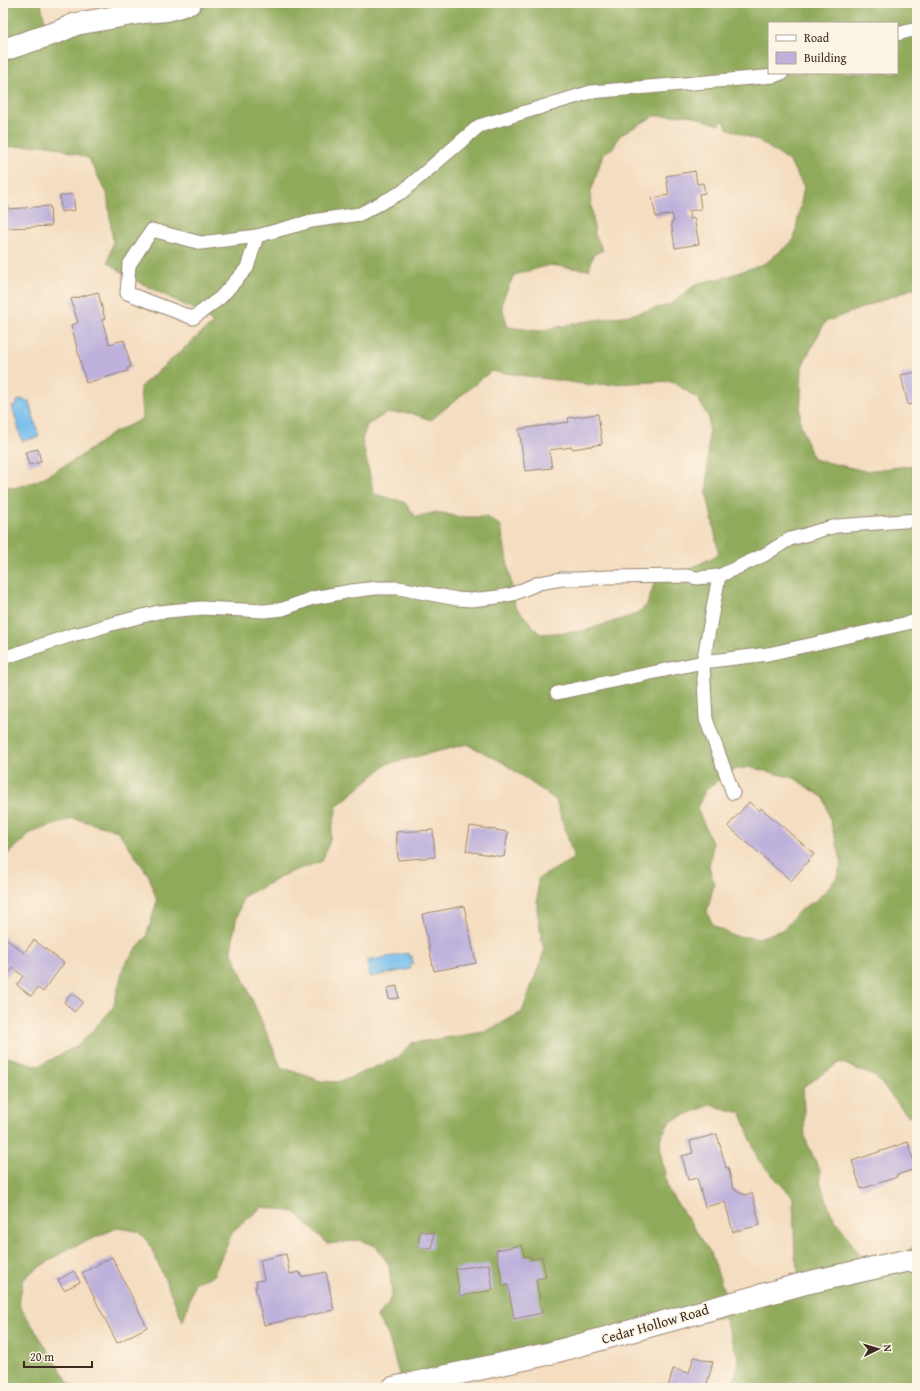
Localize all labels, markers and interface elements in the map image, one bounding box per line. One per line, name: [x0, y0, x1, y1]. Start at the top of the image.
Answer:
legend: [768, 22, 898, 74]
text: Road: [804, 29, 830, 46]
text: Building: [804, 49, 847, 66]
street label: Cedar Hollow Road: [599, 1299, 711, 1349]
north arrow: [858, 1329, 898, 1369]
scale bar: [24, 1343, 92, 1369]
text: N: [880, 1344, 896, 1353]
text: 20 m: [30, 1348, 54, 1365]

